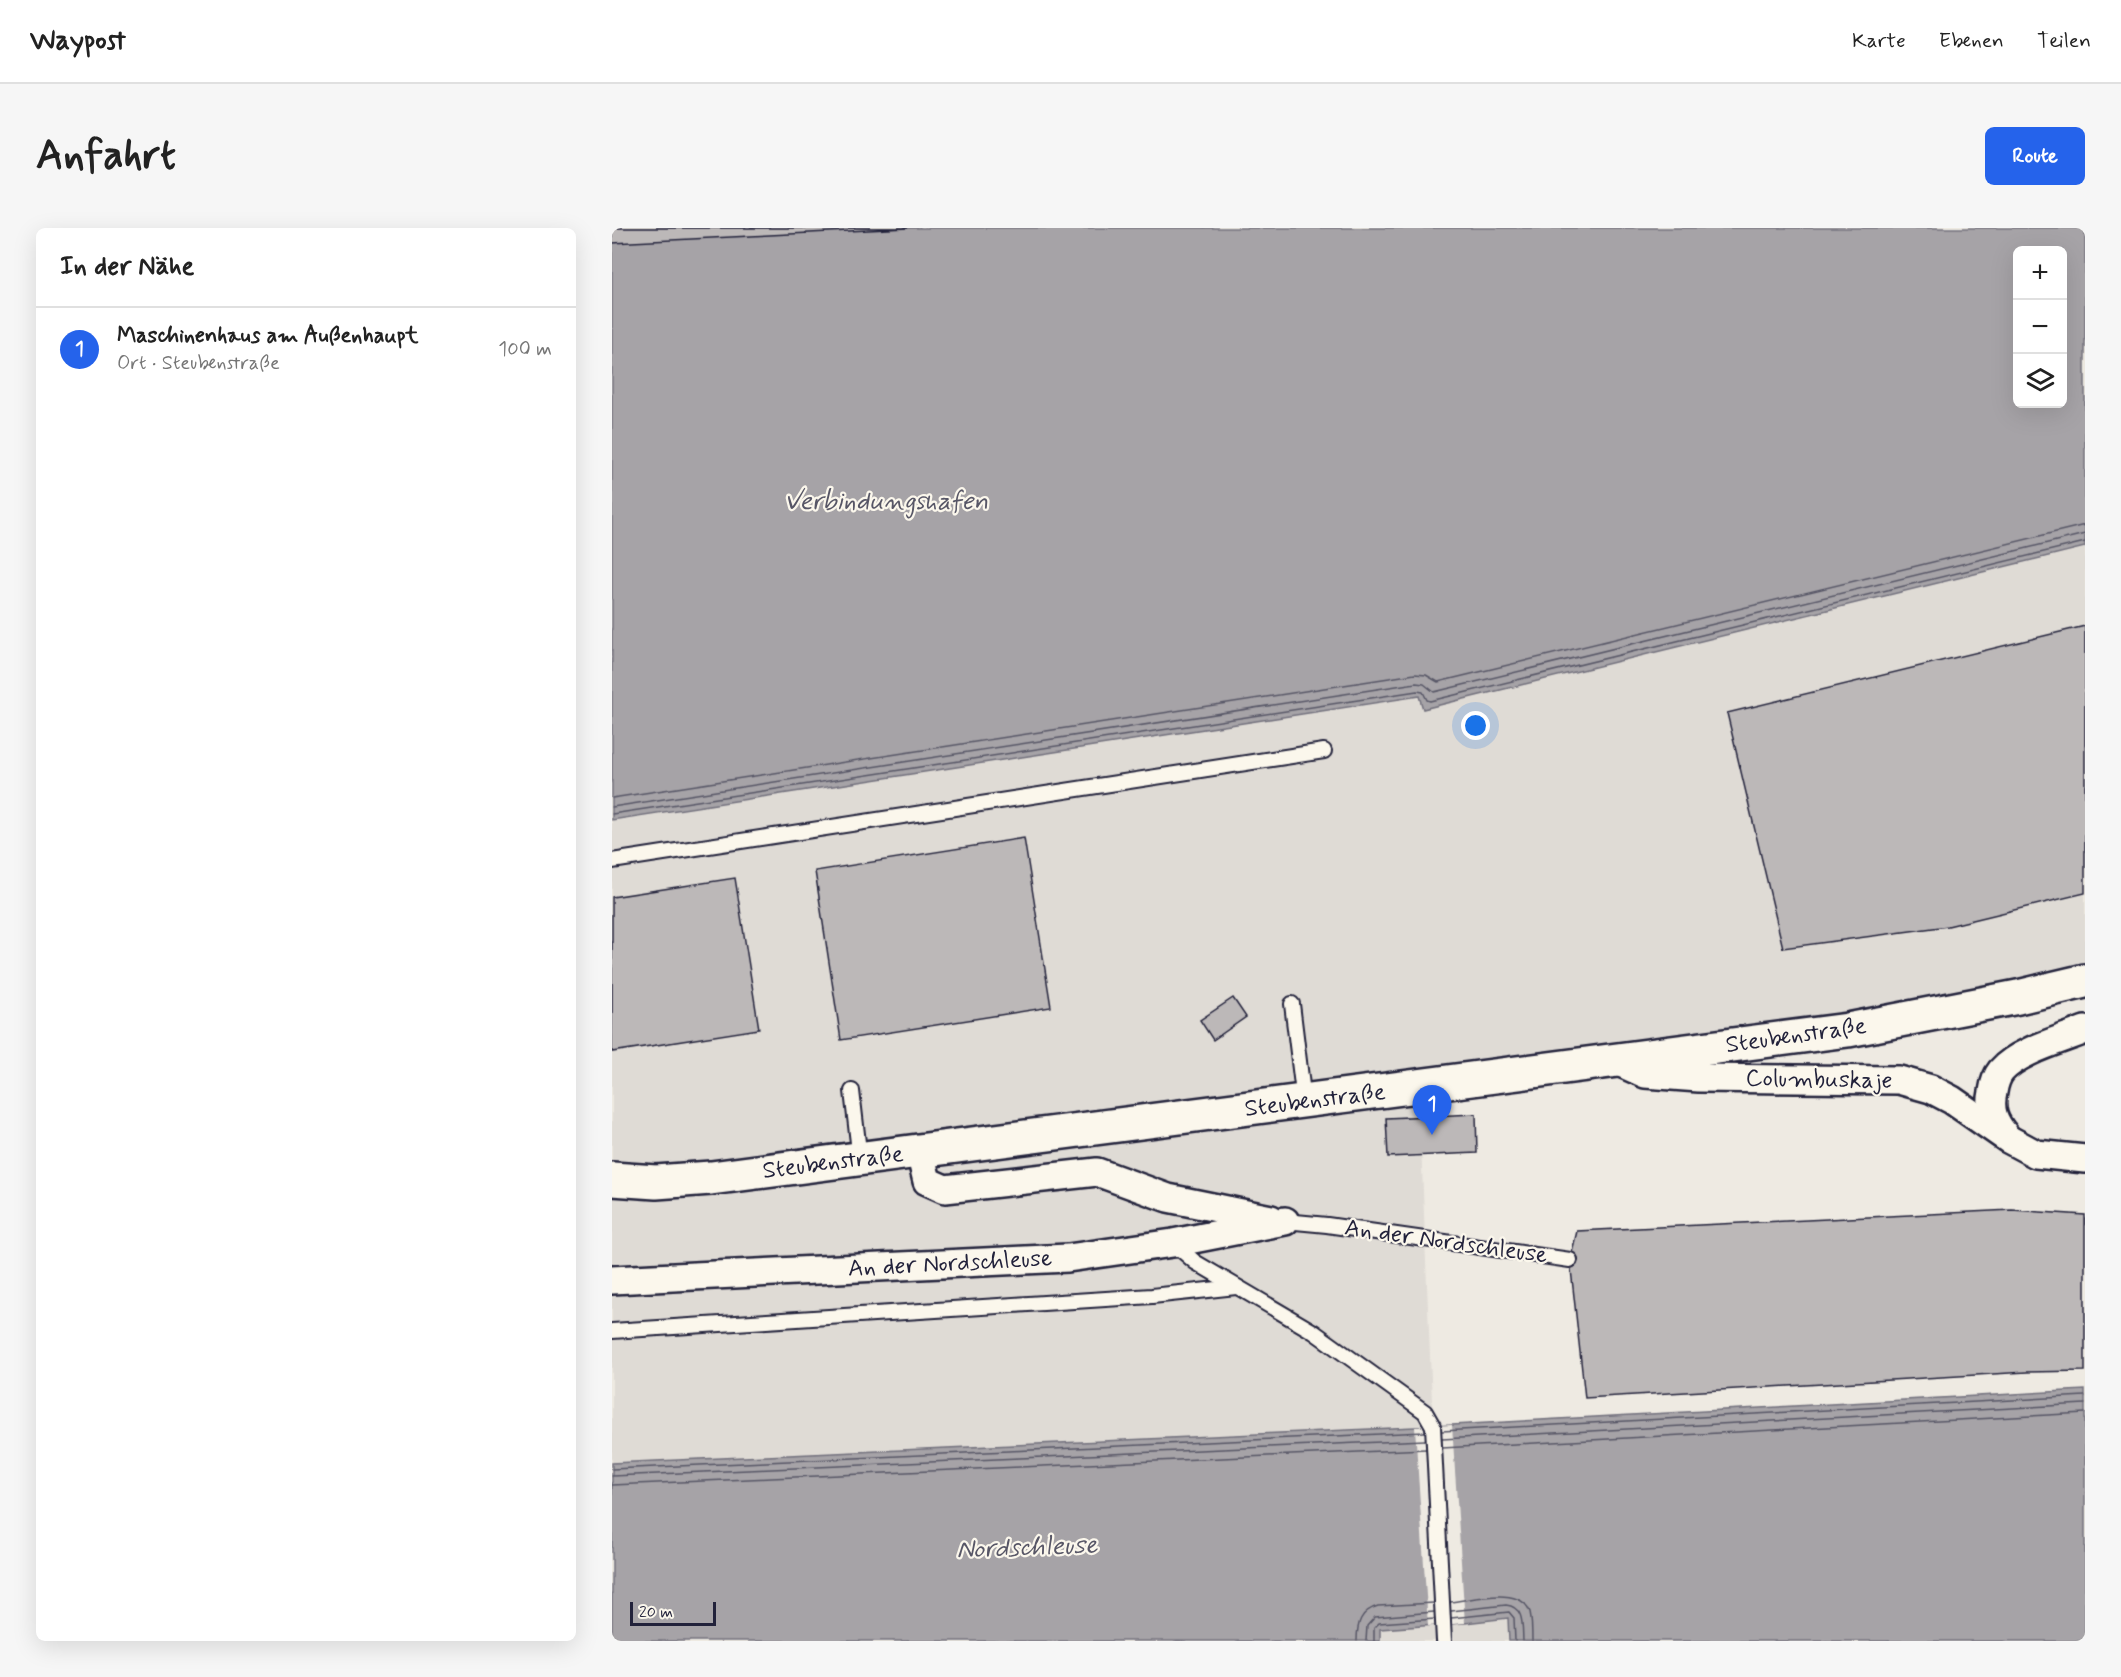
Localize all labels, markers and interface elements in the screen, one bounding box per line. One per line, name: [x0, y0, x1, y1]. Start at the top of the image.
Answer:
text: Waypost: [30, 23, 126, 60]
text: Karte: [1852, 27, 1906, 55]
text: Ebenen: [1939, 27, 2004, 55]
text: Teilen: [2037, 27, 2091, 55]
button: Route: [1985, 127, 2085, 185]
text: Anfahrt: [36, 129, 176, 184]
map controls: [2013, 246, 2067, 408]
button: +: [2013, 246, 2067, 300]
text: In der Nähe: [60, 250, 194, 284]
button: −: [2013, 300, 2067, 354]
text: Maschinenhaus am Außenhaupt: [117, 322, 418, 350]
text: 1: [75, 336, 84, 363]
text: 100 m: [498, 336, 552, 363]
text: Ort · Steubenstraße: [117, 350, 280, 377]
button: layers: [2013, 354, 2067, 408]
water label: Verbindungshafen: [784, 485, 988, 519]
your location: [1461, 711, 1490, 740]
street label: Steubenstraße: [1724, 1011, 1869, 1061]
street label: Columbuskaje: [1745, 1063, 1893, 1097]
street label: Steubenstraße: [1243, 1077, 1387, 1125]
pin: 1: [1412, 1086, 1452, 1135]
street label: Steubenstraße: [761, 1139, 905, 1187]
street label: An der Nordschleuse: [1343, 1212, 1549, 1272]
street label: An der Nordschleuse: [847, 1243, 1053, 1285]
water label: Nordschleuse: [956, 1529, 1099, 1567]
scale bar: [630, 1599, 716, 1626]
text: 20 m: [639, 1602, 673, 1623]

